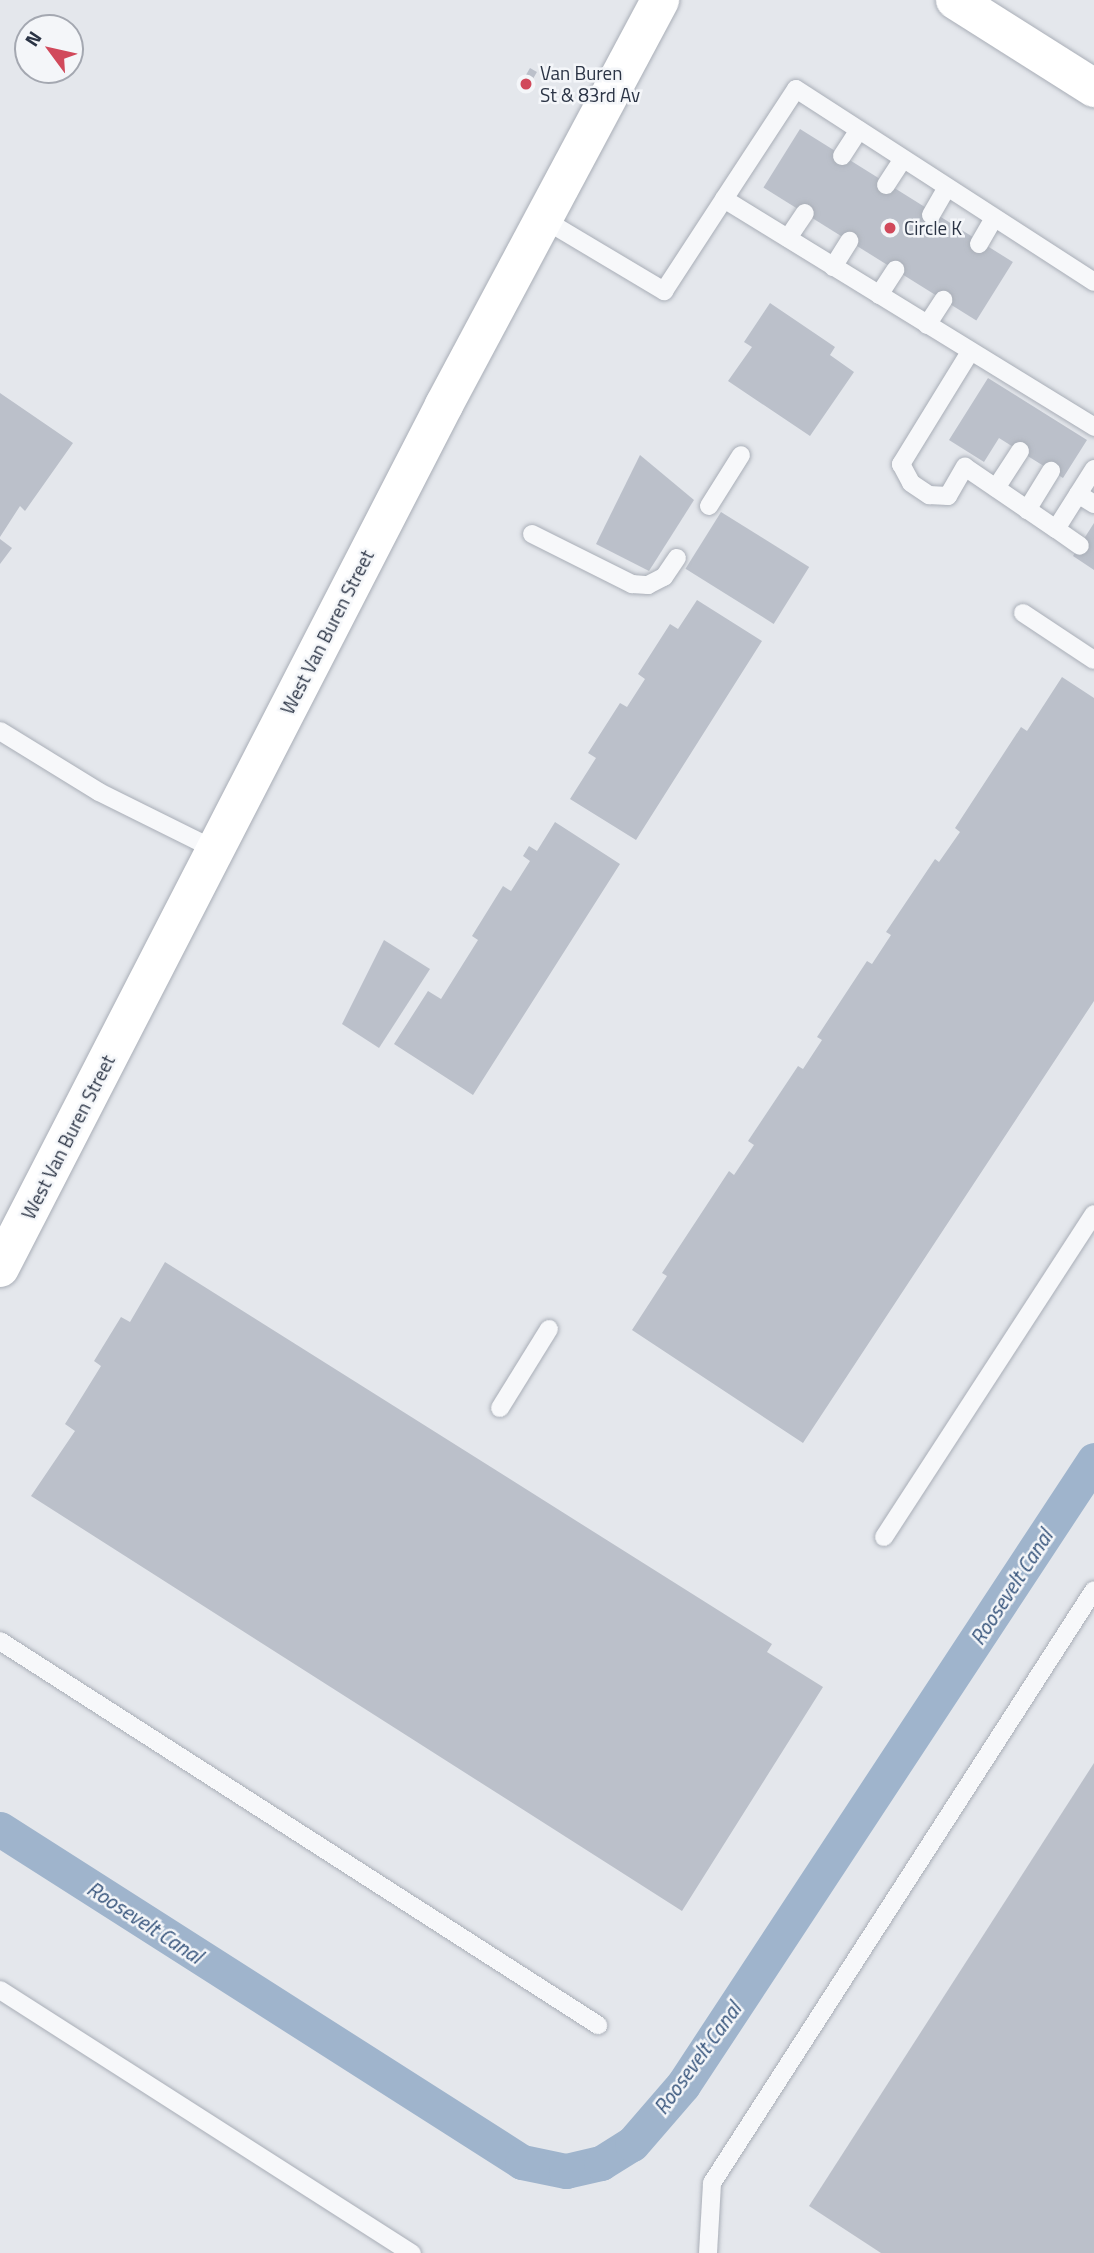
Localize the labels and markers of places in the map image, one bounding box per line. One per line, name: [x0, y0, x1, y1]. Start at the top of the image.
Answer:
place label: Van Buren St & 83rd Av: [540, 62, 640, 106]
marker: Van Buren St & 83rd Av: [518, 76, 534, 92]
place label: Circle K: [904, 217, 962, 239]
marker: Circle K: [882, 220, 898, 236]

